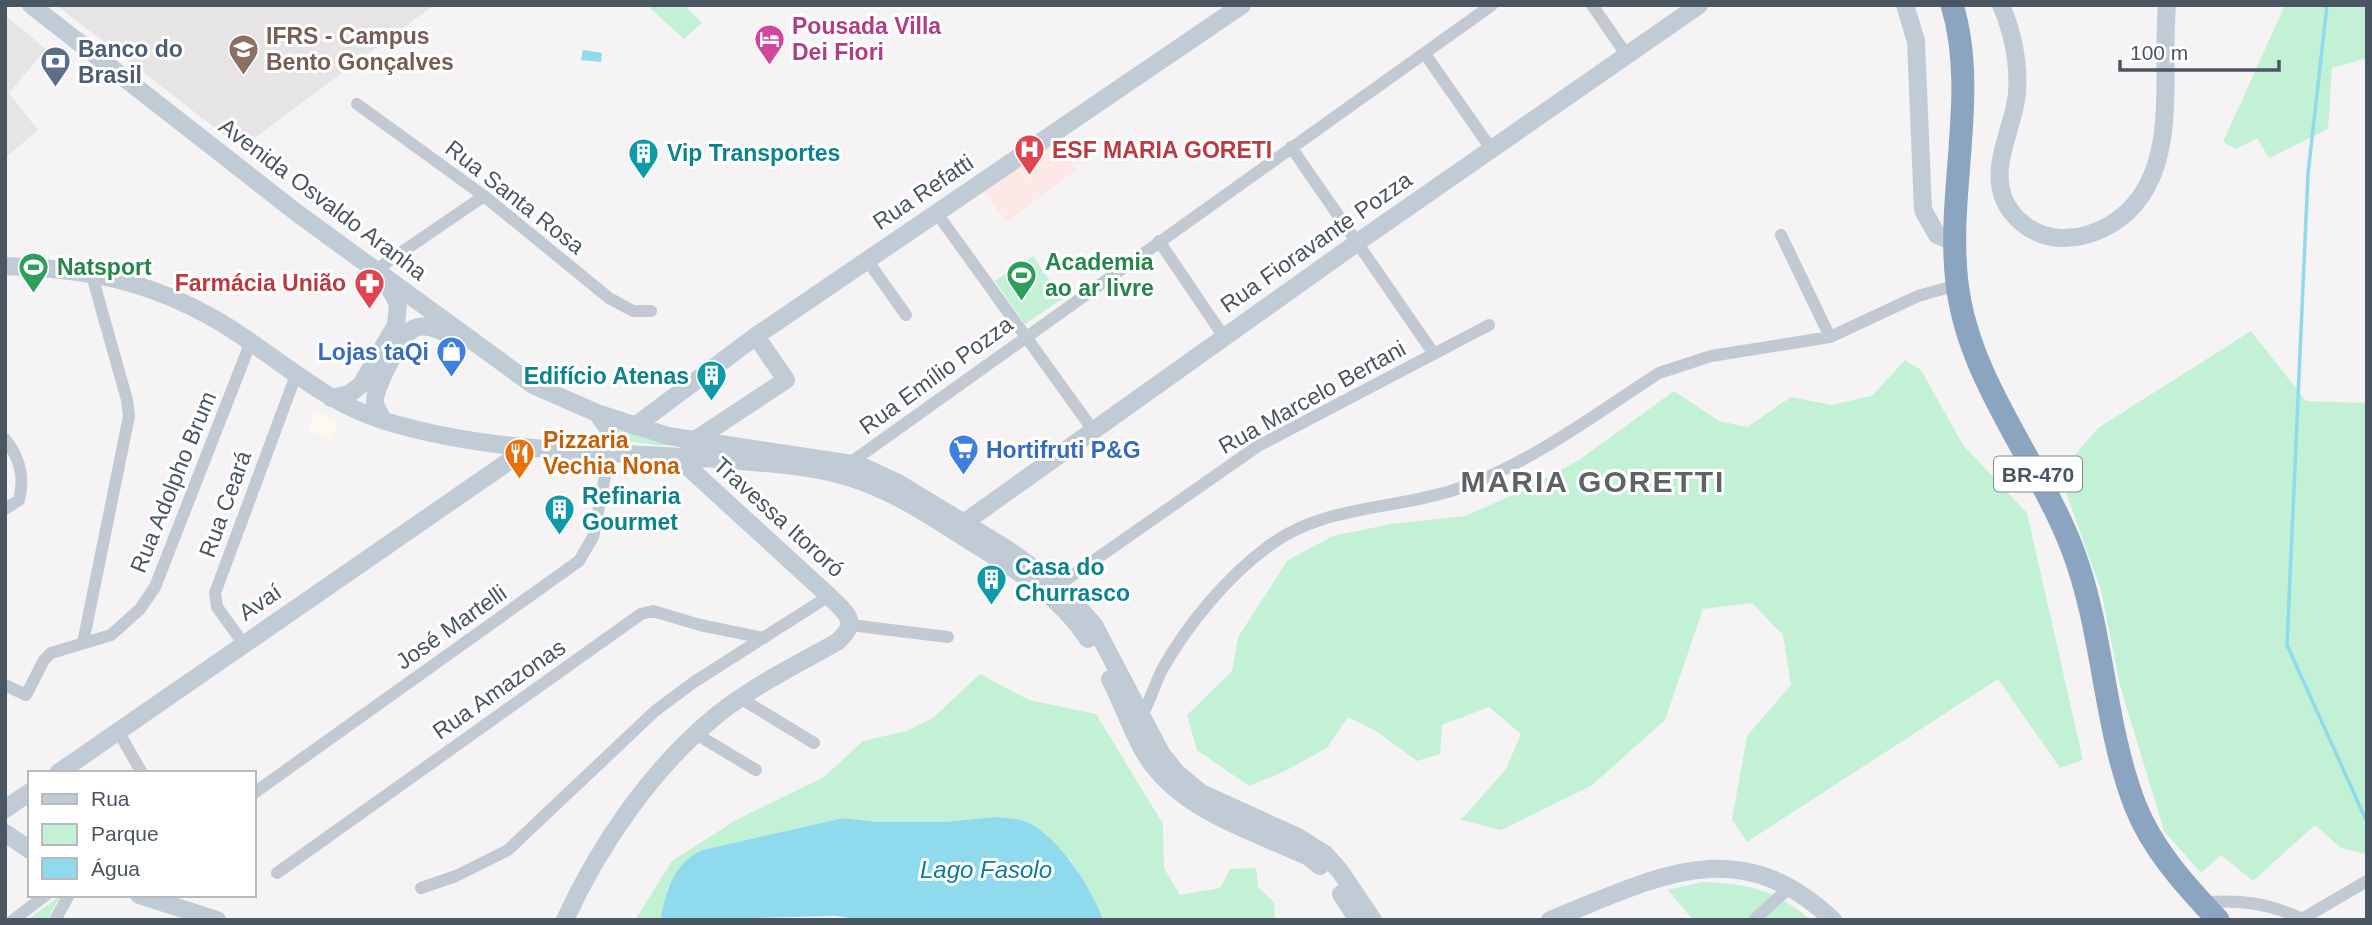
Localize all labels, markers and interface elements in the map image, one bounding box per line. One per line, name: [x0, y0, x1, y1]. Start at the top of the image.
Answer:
place label: Pousada Villa Dei Fiori: [792, 13, 941, 65]
hotel icon: Pousada Villa Dei Fiori: [752, 22, 786, 66]
place label: IFRS - Campus Bento Gonçalves: [266, 23, 454, 75]
scale bar: [2120, 28, 2279, 72]
school or university icon: IFRS - Campus Bento Gonçalves: [226, 32, 260, 76]
place label: Banco do Brasil: [78, 36, 183, 88]
text: 100 m: [2130, 41, 2188, 64]
bank icon: Banco do Brasil: [38, 45, 72, 89]
street label: Avenida Osvaldo Aranha: [214, 113, 432, 286]
hospital icon: ESF MARIA GORETI: [1012, 133, 1046, 177]
street label: Rua Santa Rosa: [440, 135, 590, 259]
building icon: Vip Transportes: [627, 136, 661, 180]
place label: ESF MARIA GORETI: [1052, 137, 1272, 163]
place label: Vip Transportes: [667, 140, 840, 166]
street label: Rua Refatti: [868, 149, 978, 235]
street label: Rua Fioravante Pozza: [1215, 166, 1417, 318]
place label: Academia ao ar livre: [1045, 249, 1154, 301]
sports icon: Natsport: [17, 250, 51, 294]
place label: Natsport: [57, 254, 152, 280]
sports icon: Academia ao ar livre: [1005, 258, 1039, 302]
pharmacy icon: Farmácia União: [352, 266, 386, 310]
place label: Farmácia União: [175, 270, 346, 296]
street label: Rua Emílio Pozza: [854, 311, 1018, 439]
shop icon: Lojas taQi: [435, 335, 469, 379]
street label: Rua Marcelo Bertani: [1214, 335, 1410, 459]
place label: Lojas taQi: [318, 339, 429, 365]
building icon: Edifício Atenas: [695, 359, 729, 403]
place label: Edifício Atenas: [524, 363, 689, 389]
street label: Rua Adolpho Brum: [125, 388, 221, 576]
place label: Pizzaria Vechia Nona: [543, 427, 680, 479]
supermarket icon: Hortifruti P&G: [946, 433, 980, 477]
restaurant icon: Pizzaria Vechia Nona: [503, 436, 537, 480]
place label: Hortifruti P&G: [986, 437, 1141, 463]
street label: Rua Ceará: [194, 447, 256, 561]
street label: Travessa Itororó: [708, 452, 850, 582]
road number: BR-470: [1994, 456, 2082, 491]
district label: MARIA GORETTI: [1461, 465, 1725, 498]
place label: Refinaria Gourmet: [582, 483, 681, 535]
building icon: Refinaria Gourmet: [542, 492, 576, 536]
place label: Casa do Churrasco: [1015, 554, 1130, 606]
building icon: Casa do Churrasco: [975, 563, 1009, 607]
street label: Avaí: [234, 578, 287, 626]
street label: José Martelli: [391, 579, 511, 675]
street label: Rua Amazonas: [428, 634, 570, 744]
legend: [28, 771, 256, 897]
text: Rua: [91, 787, 130, 810]
text: Parque: [91, 822, 159, 845]
water label: Lago Fasolo: [920, 856, 1052, 883]
text: Água: [91, 857, 140, 880]

